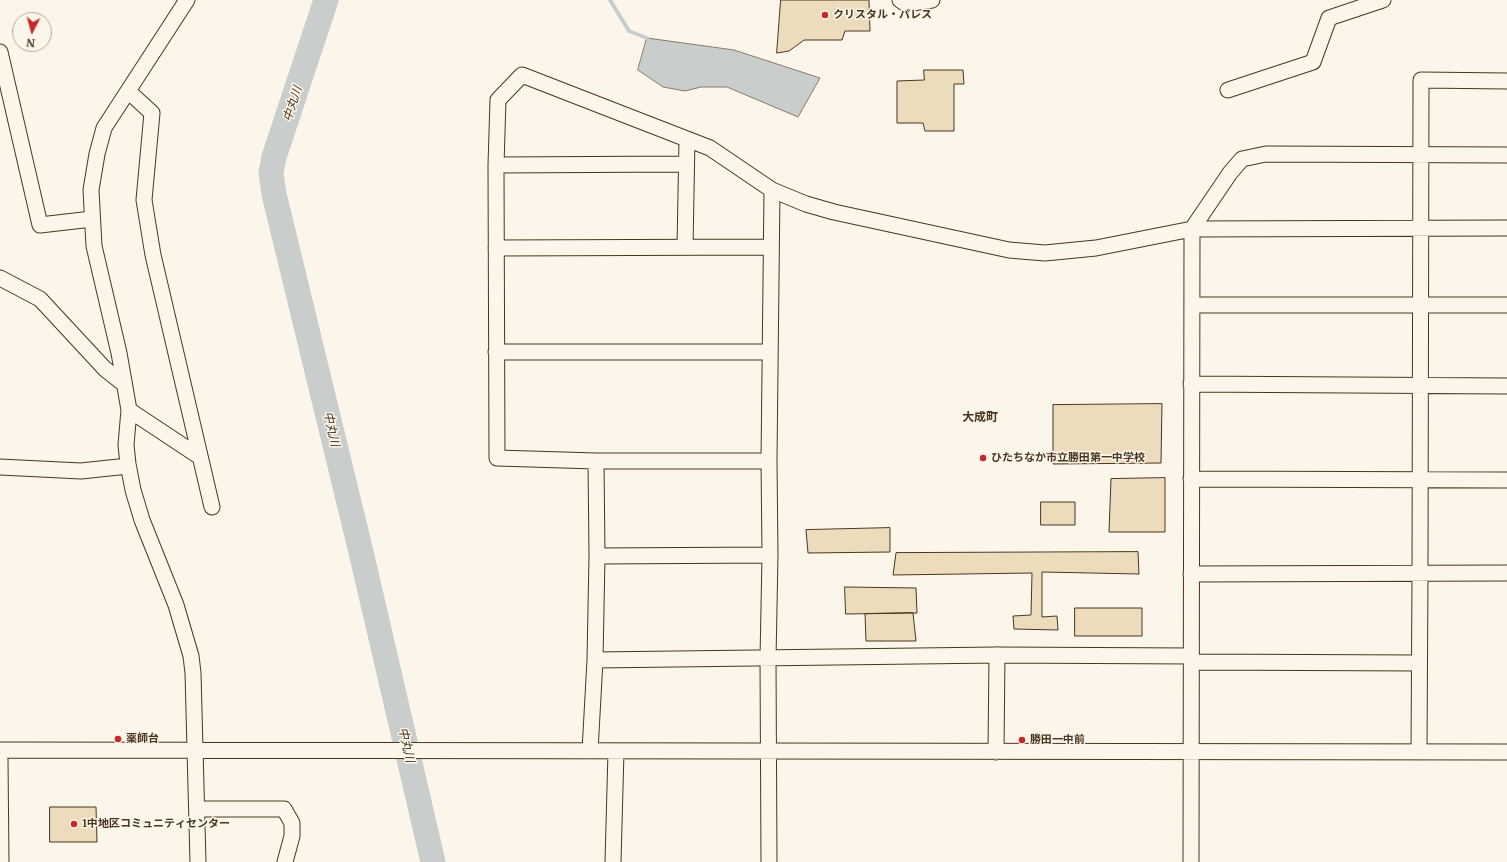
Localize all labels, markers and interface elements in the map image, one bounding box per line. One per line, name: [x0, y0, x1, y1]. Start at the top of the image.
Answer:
place label: クリスタル・パレス: [833, 8, 932, 22]
marker: クリスタル・パレス: [820, 10, 830, 20]
north arrow: [12, 12, 52, 52]
text: N: [26, 36, 36, 50]
water label: 中丸川: [281, 85, 305, 123]
water label: 中丸川: [320, 410, 342, 448]
district label: 大成町: [962, 411, 998, 425]
place label: ひたちなか市立勝田第一中学校: [991, 451, 1145, 465]
marker: ひたちなか市立勝田第一中学校: [978, 453, 988, 463]
water label: 中丸川: [395, 726, 417, 764]
place label: 薬師台: [126, 732, 159, 746]
place label: 勝田一中前: [1030, 733, 1085, 747]
marker: 薬師台: [113, 734, 123, 744]
marker: 勝田一中前: [1017, 735, 1027, 745]
place label: 1中地区コミュニティセンター: [82, 817, 230, 831]
marker: 1中地区コミュニティセンター: [69, 819, 79, 829]

